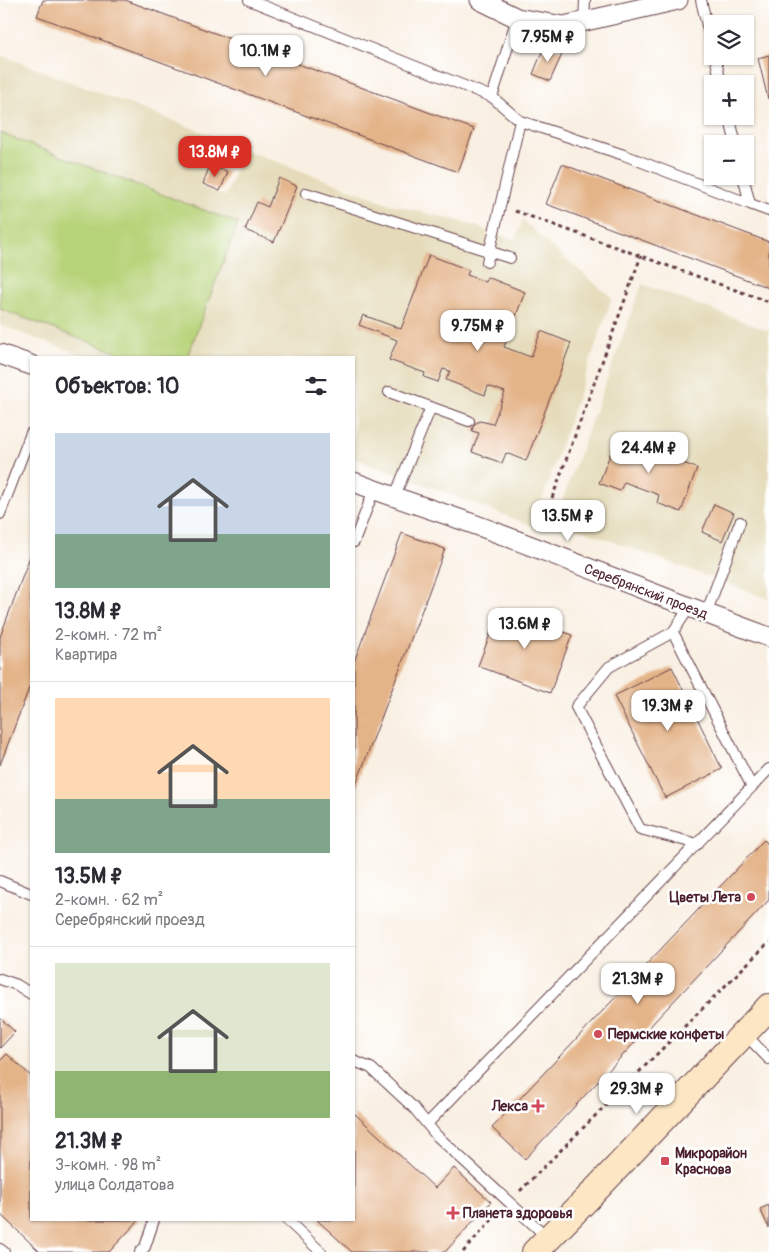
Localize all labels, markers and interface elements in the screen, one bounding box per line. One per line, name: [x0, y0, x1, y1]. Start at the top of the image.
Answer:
map controls: [704, 15, 754, 185]
button: layers: [704, 15, 754, 65]
pin: 7.95M ₽: [502, 20, 594, 63]
text: 7.95M ₽: [521, 27, 575, 47]
pin: 10.1M ₽: [220, 34, 312, 77]
text: 10.1M ₽: [240, 41, 292, 61]
button: +: [704, 75, 754, 125]
button: −: [704, 135, 754, 185]
pin: 13.8M ₽: [169, 136, 261, 178]
text: 13.8M ₽: [189, 142, 241, 162]
pin: 9.75M ₽: [432, 310, 524, 352]
text: 9.75M ₽: [451, 316, 505, 336]
icon: filters: [302, 372, 330, 400]
text: Объектов: 10: [55, 373, 179, 400]
pin: 24.4M ₽: [603, 432, 695, 474]
text: 24.4M ₽: [621, 438, 677, 458]
icon: home: [148, 465, 238, 555]
pin: 13.5M ₽: [522, 500, 614, 542]
text: 13.5M ₽: [542, 506, 594, 526]
street label: Серебрянский проезд: [582, 560, 711, 623]
text: 13.8M ₽: [55, 598, 122, 625]
pin: 13.6M ₽: [479, 608, 571, 650]
text: 13.6M ₽: [499, 614, 551, 634]
text: 2-комн. · 72 m²: [55, 625, 162, 645]
text: Квартира: [55, 645, 117, 665]
pin: 19.3M ₽: [622, 690, 714, 732]
text: 19.3M ₽: [642, 696, 694, 716]
icon: home: [148, 731, 238, 821]
text: 13.5M ₽: [55, 863, 123, 890]
place label: Цветы Лета: [669, 889, 741, 906]
text: 2-комн. · 62 m²: [55, 890, 163, 910]
marker: Цветы Лета: [745, 891, 757, 903]
text: Серебрянский проезд: [55, 910, 205, 930]
pin: 21.3M ₽: [592, 962, 684, 1005]
text: 21.3M ₽: [612, 969, 664, 989]
icon: home: [148, 996, 238, 1086]
place label: Пермские конфеты: [608, 1026, 724, 1043]
marker: Пермские конфеты: [592, 1028, 604, 1040]
pin: 29.3M ₽: [591, 1072, 683, 1115]
text: 29.3M ₽: [610, 1079, 664, 1099]
place label: Лекса: [491, 1098, 528, 1115]
marker: Лекса: [532, 1100, 544, 1112]
text: 21.3M ₽: [55, 1128, 124, 1155]
place label: Микрорайон Краснова: [675, 1145, 747, 1178]
text: 3-комн. · 98 m²: [55, 1155, 161, 1175]
marker: Микрорайон Краснова: [659, 1155, 671, 1167]
text: улица Солдатова: [55, 1175, 174, 1195]
place label: Планета здоровья: [463, 1205, 573, 1222]
marker: Планета здоровья: [447, 1207, 459, 1219]

